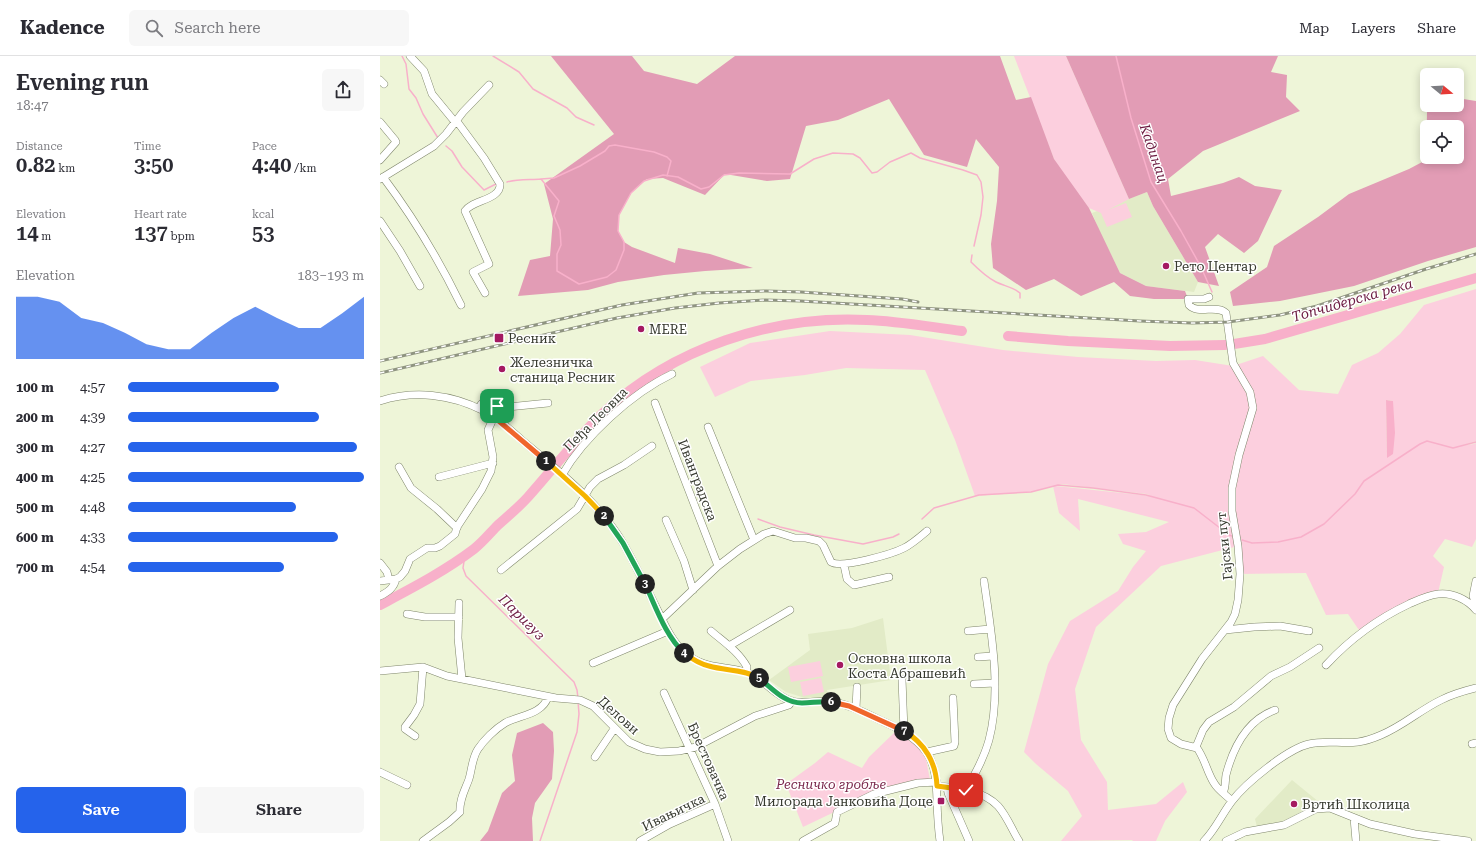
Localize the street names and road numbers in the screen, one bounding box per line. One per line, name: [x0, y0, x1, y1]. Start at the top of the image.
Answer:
street label: Пеђа Леовца: [560, 384, 630, 454]
street label: Иванградска: [675, 437, 720, 523]
street label: Гајски пут: [1213, 511, 1236, 581]
street label: Делови: [595, 693, 642, 738]
street label: Брестовачка: [685, 720, 732, 802]
street label: Ивањичка: [639, 791, 707, 834]

